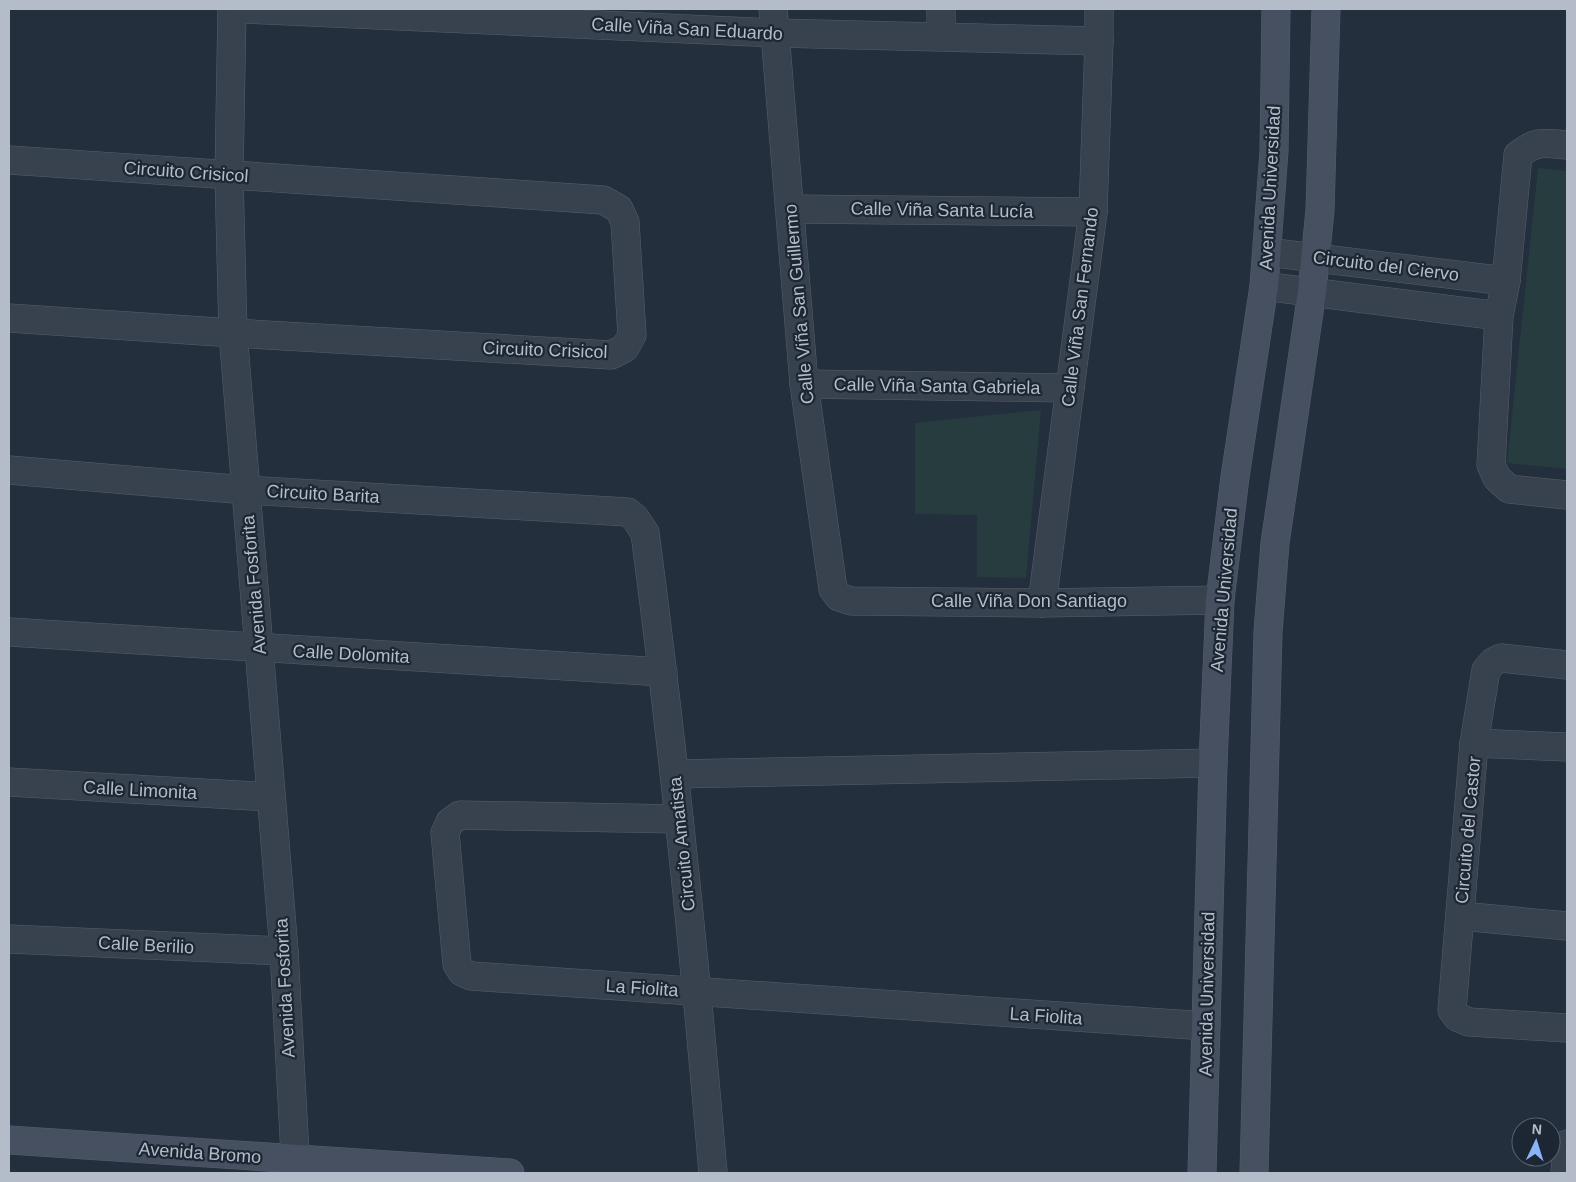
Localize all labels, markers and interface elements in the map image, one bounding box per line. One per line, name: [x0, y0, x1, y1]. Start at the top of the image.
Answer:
street label: Calle Viña San Eduardo: [591, 14, 783, 44]
street label: Avenida Universidad: [1256, 105, 1284, 271]
street label: Circuito Crisicol: [123, 158, 249, 186]
street label: Calle Viña Santa Lucía: [850, 198, 1035, 222]
street label: Calle Viña San Guillermo: [780, 203, 818, 405]
street label: Calle Viña San Fernando: [1058, 206, 1102, 408]
street label: Circuito del Ciervo: [1312, 247, 1460, 285]
street label: Circuito Crisicol: [482, 338, 608, 362]
street label: Calle Viña Santa Gabriela: [833, 374, 1042, 398]
street label: Circuito Barita: [266, 481, 381, 507]
street label: Avenida Universidad: [1207, 507, 1241, 673]
street label: Avenida Fosforita: [238, 514, 270, 655]
street label: Calle Viña Don Santiago: [931, 591, 1127, 611]
street label: Calle Dolomita: [292, 641, 411, 667]
street label: Circuito del Castor: [1452, 755, 1484, 905]
street label: Circuito Amatista: [665, 775, 699, 912]
street label: Calle Limonita: [83, 777, 198, 803]
street label: Avenida Universidad: [1196, 911, 1218, 1077]
street label: Avenida Fosforita: [271, 917, 299, 1058]
street label: Calle Berilio: [98, 933, 194, 957]
street label: La Fiolita: [605, 975, 680, 1001]
street label: La Fiolita: [1009, 1003, 1084, 1029]
north arrow: [1511, 1117, 1561, 1167]
text: N: [1531, 1121, 1543, 1137]
street label: Avenida Bromo: [138, 1139, 262, 1167]

